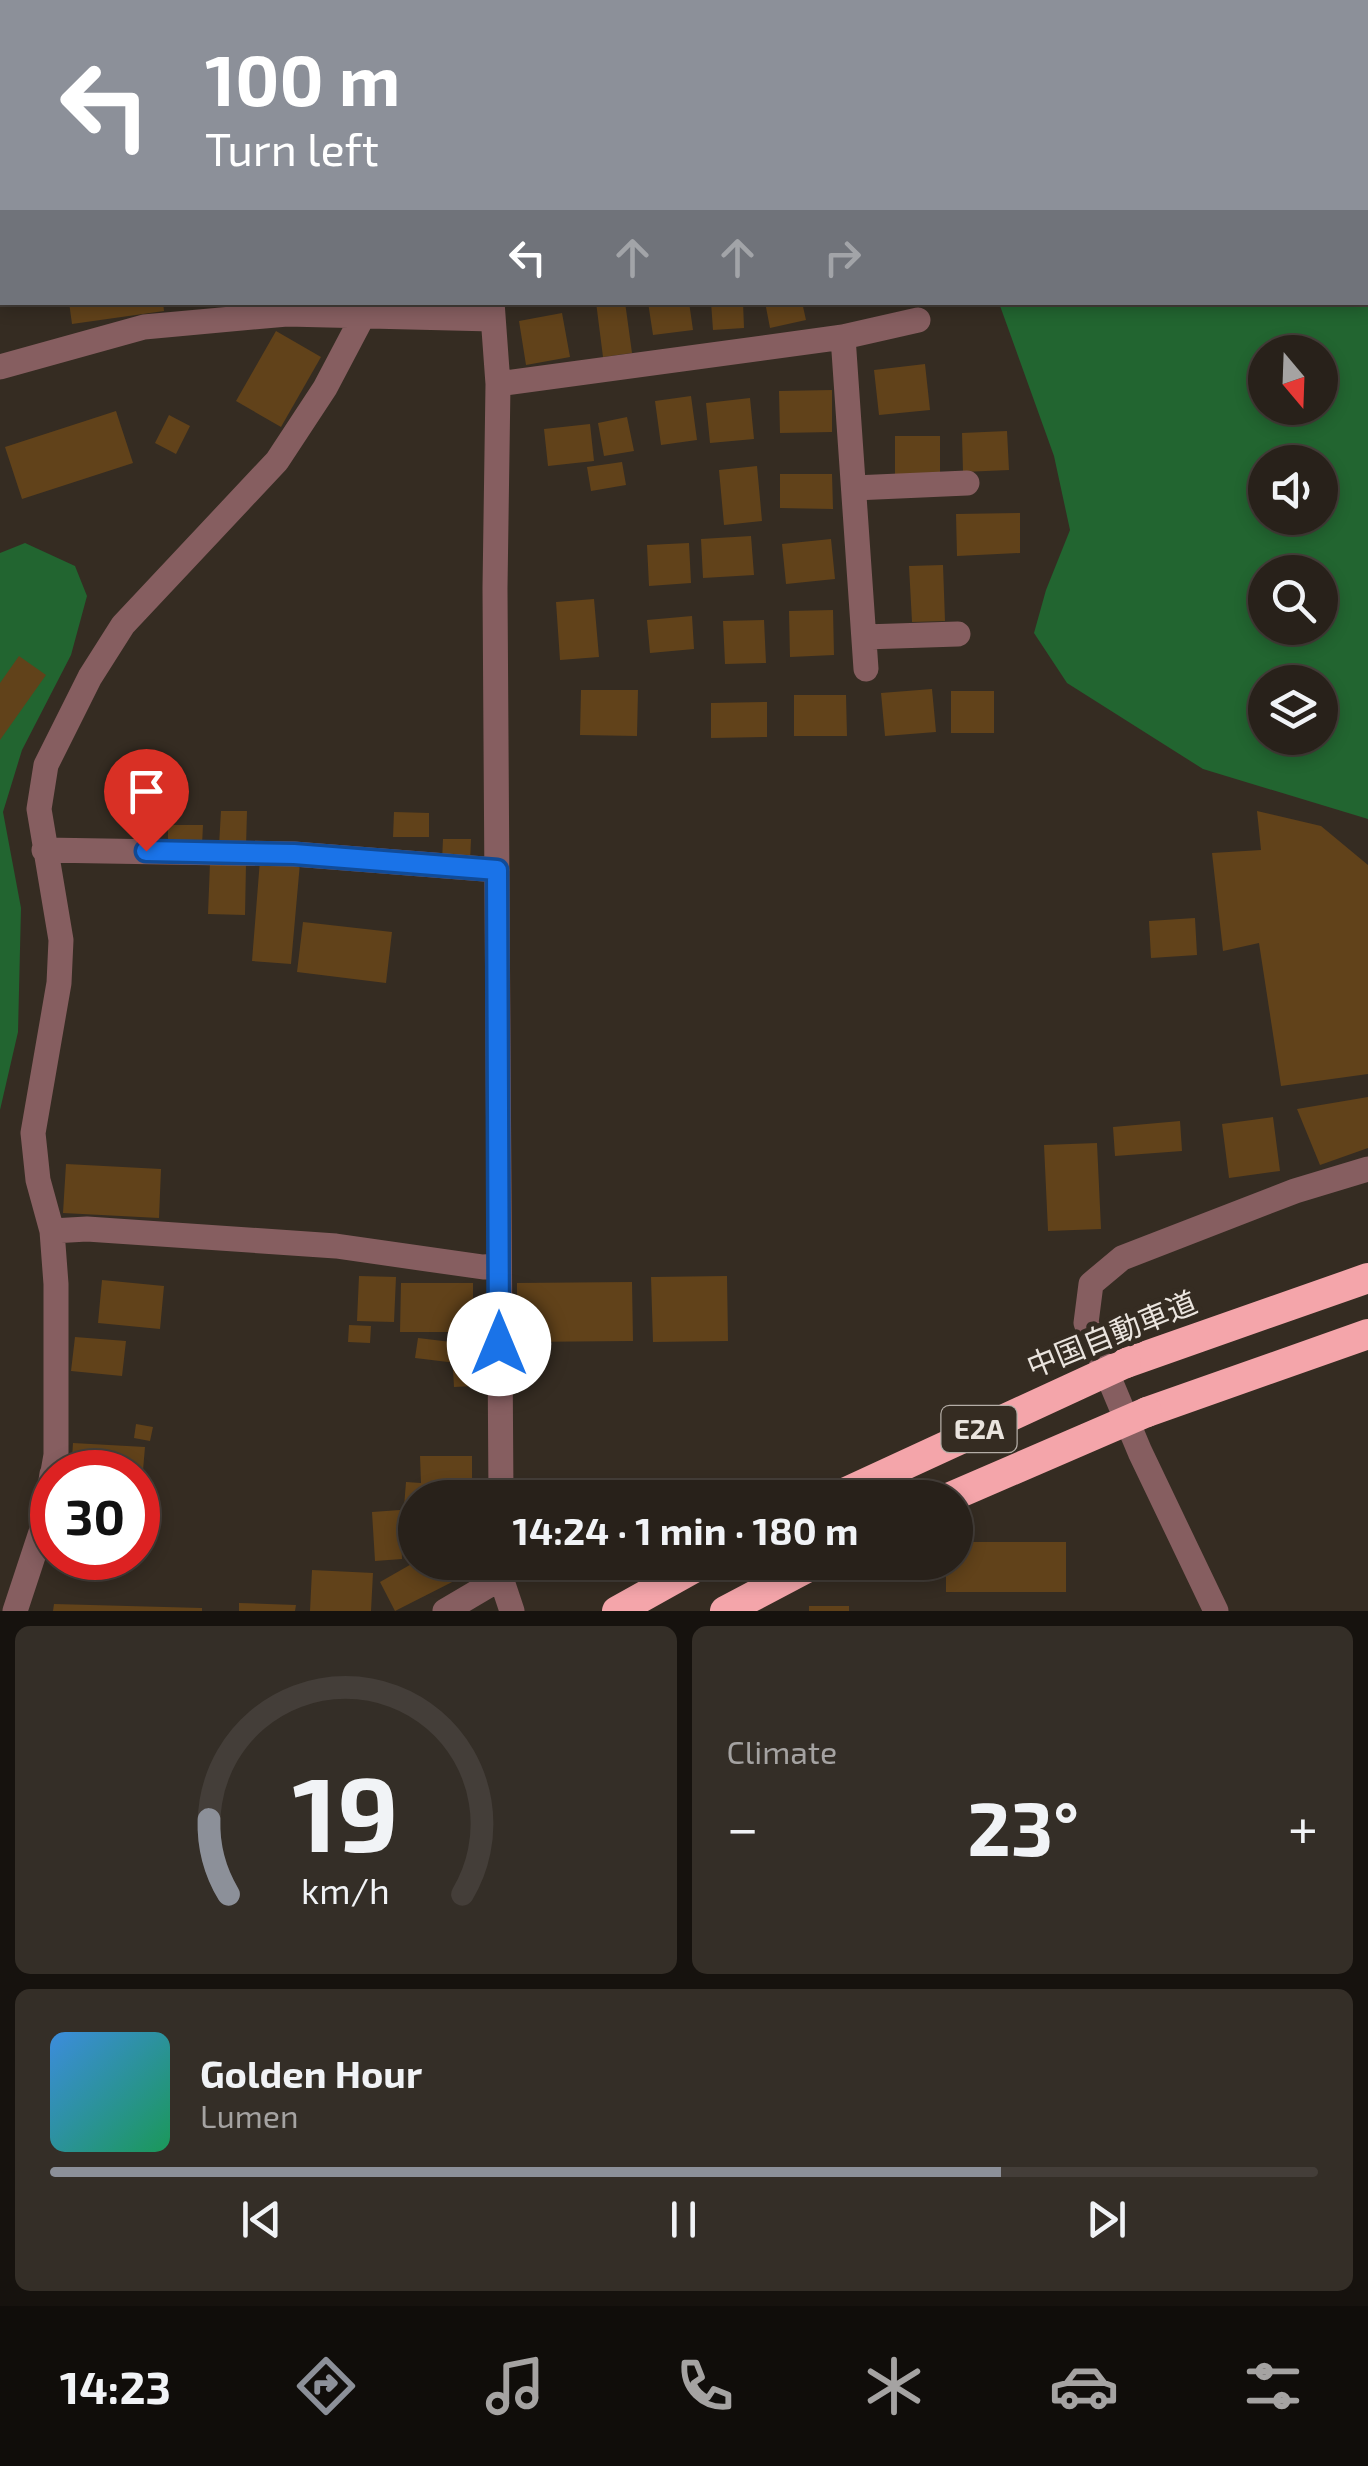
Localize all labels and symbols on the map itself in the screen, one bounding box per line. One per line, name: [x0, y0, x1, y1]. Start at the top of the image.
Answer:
north arrow: [1248, 335, 1338, 425]
pin: [104, 749, 189, 852]
street label: 中国自動車道: [1021, 1283, 1201, 1384]
position arrow: [447, 1292, 551, 1396]
road number: E2A: [942, 1406, 1016, 1452]
speed limit sign: 30: [30, 1450, 160, 1580]

